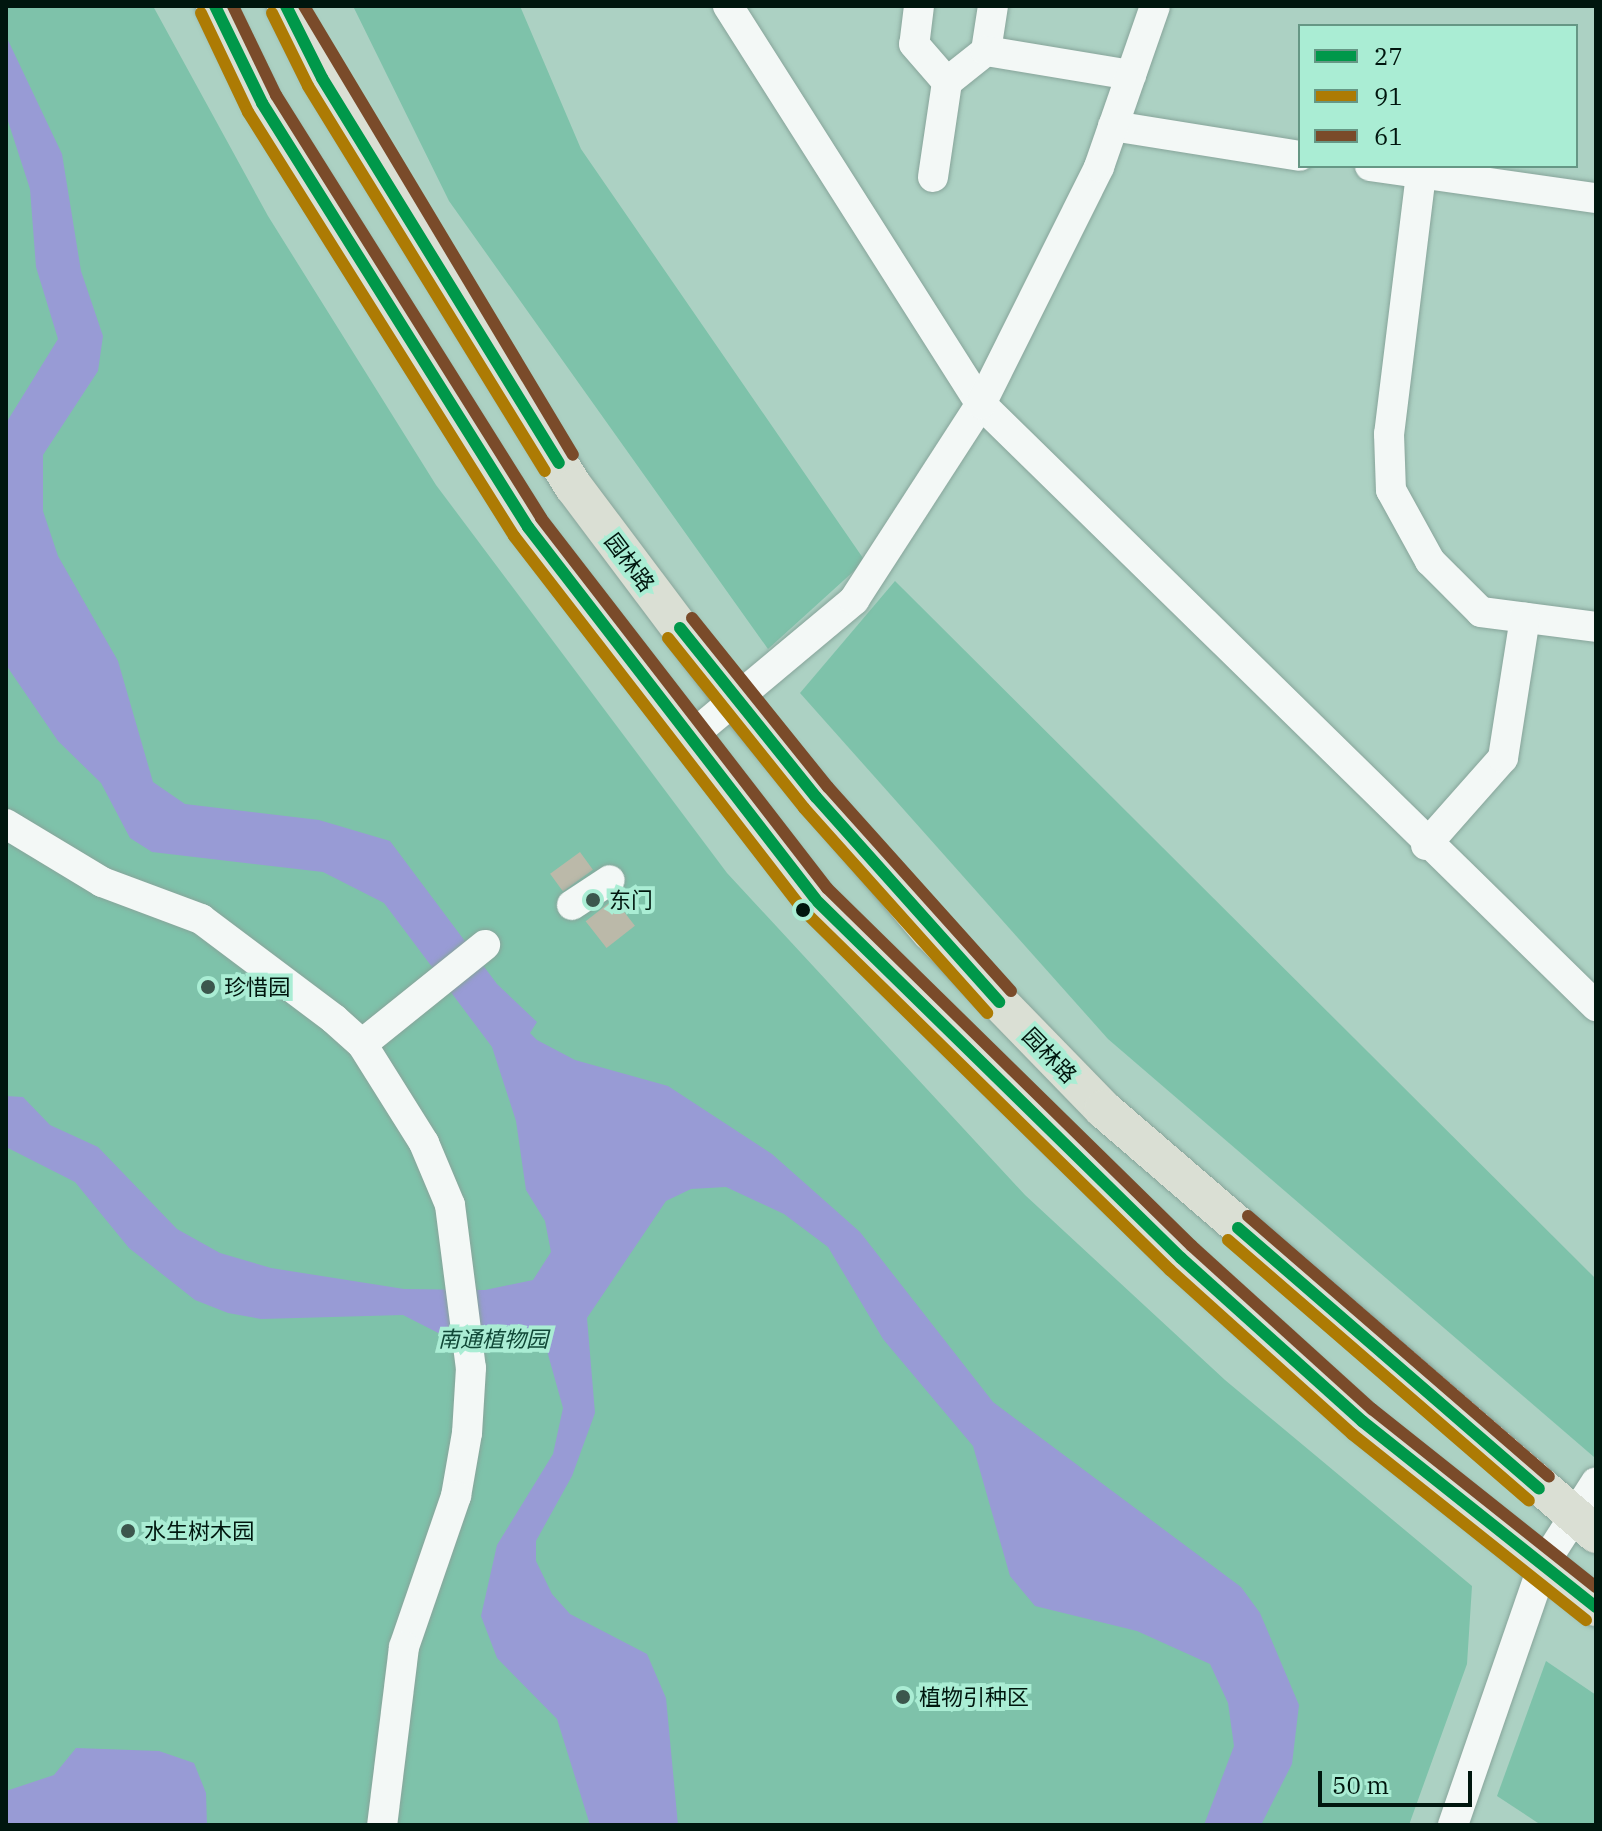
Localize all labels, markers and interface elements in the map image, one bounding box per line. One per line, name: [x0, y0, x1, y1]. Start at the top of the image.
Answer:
legend: [1298, 24, 1578, 168]
text: 27: [1374, 40, 1403, 72]
text: 91: [1374, 80, 1403, 112]
text: 61: [1374, 120, 1403, 152]
street label: 园林路: [600, 528, 660, 596]
place label: 东门: [609, 887, 653, 913]
marker: 东门: [584, 891, 602, 909]
unlabelled marker: [795, 902, 811, 918]
place label: 珍惜园: [224, 974, 290, 1000]
marker: 珍惜园: [199, 978, 217, 996]
street label: 园林路: [1018, 1022, 1082, 1088]
park label: 南通植物园: [438, 1326, 548, 1352]
place label: 水生树木园: [144, 1518, 254, 1544]
marker: 水生树木园: [119, 1522, 137, 1540]
place label: 植物引种区: [919, 1684, 1029, 1710]
marker: 植物引种区: [894, 1688, 912, 1706]
scale bar: [1322, 1755, 1476, 1805]
text: 50 m: [1332, 1769, 1389, 1801]

